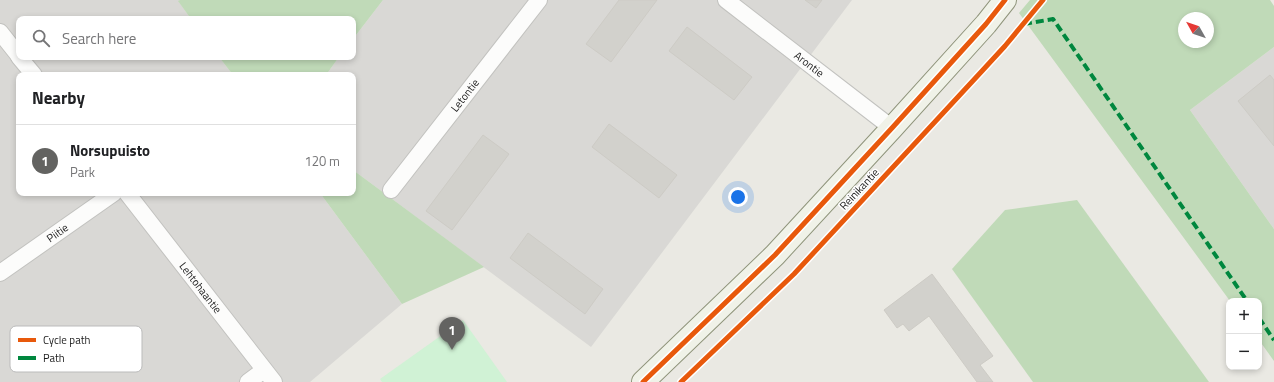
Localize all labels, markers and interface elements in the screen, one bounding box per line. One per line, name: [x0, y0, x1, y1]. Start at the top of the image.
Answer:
north arrow: [1178, 12, 1214, 48]
search box: [16, 16, 356, 60]
icon: search: [30, 27, 52, 49]
text: Search here: [62, 27, 136, 50]
street label: Arontie: [791, 47, 828, 81]
street label: Letontie: [447, 75, 483, 115]
text: Nearby: [32, 85, 85, 111]
text: Norsupuisto: [70, 139, 150, 162]
text: 1: [41, 151, 49, 171]
text: 120 m: [304, 151, 340, 171]
text: Park: [70, 162, 95, 182]
street label: Reinikantie: [836, 164, 883, 213]
your location: [728, 187, 748, 207]
street label: Piitie: [43, 219, 72, 246]
street label: Lehtohaantie: [176, 259, 226, 317]
map controls: [1226, 298, 1262, 370]
button: +: [1226, 298, 1262, 334]
pin: 1: [439, 317, 465, 350]
legend: [10, 326, 142, 372]
text: Cycle path: [43, 332, 91, 348]
button: −: [1226, 334, 1262, 370]
text: Path: [43, 350, 65, 366]

